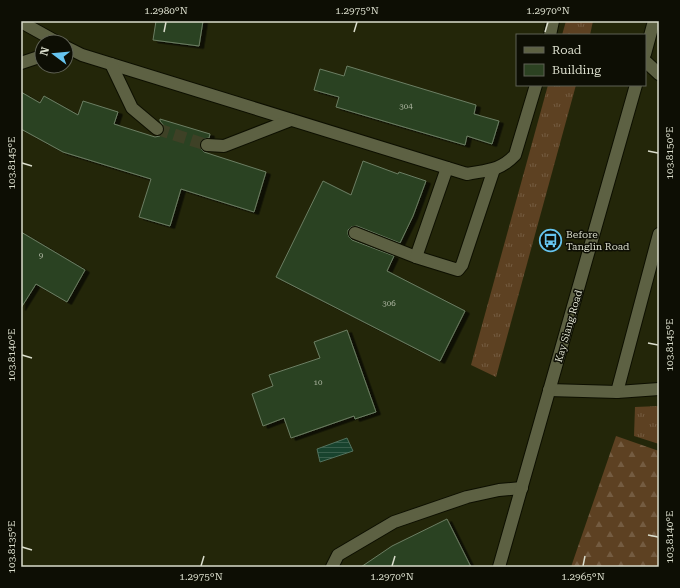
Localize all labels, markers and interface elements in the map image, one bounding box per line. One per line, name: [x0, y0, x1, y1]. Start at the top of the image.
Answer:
text: 1.2980°N: [144, 5, 188, 16]
text: 1.2975°N: [335, 5, 379, 16]
text: 1.2970°N: [526, 5, 570, 16]
north arrow: [34, 34, 74, 74]
legend: [516, 34, 646, 86]
text: Road: [552, 43, 582, 57]
text: N: [37, 45, 52, 57]
text: Building: [552, 63, 601, 77]
house number: 304: [399, 102, 413, 111]
text: 103.8150°E: [664, 126, 675, 180]
text: 103.8145°E: [6, 136, 17, 190]
bus stop icon: Before Tanglin Road: [537, 227, 563, 253]
place label: Before Tanglin Road: [566, 229, 630, 252]
house number: 9: [39, 251, 44, 260]
street label: Kay Siang Road: [553, 288, 584, 364]
house number: 306: [382, 299, 396, 308]
text: 103.8145°E: [664, 318, 675, 372]
text: 103.8140°E: [6, 328, 17, 382]
house number: 10: [314, 378, 323, 387]
text: 103.8140°E: [664, 510, 675, 564]
text: 103.8135°E: [6, 520, 17, 574]
text: 1.2975°N: [179, 571, 223, 582]
text: 1.2970°N: [370, 571, 414, 582]
text: 1.2965°N: [561, 571, 605, 582]

